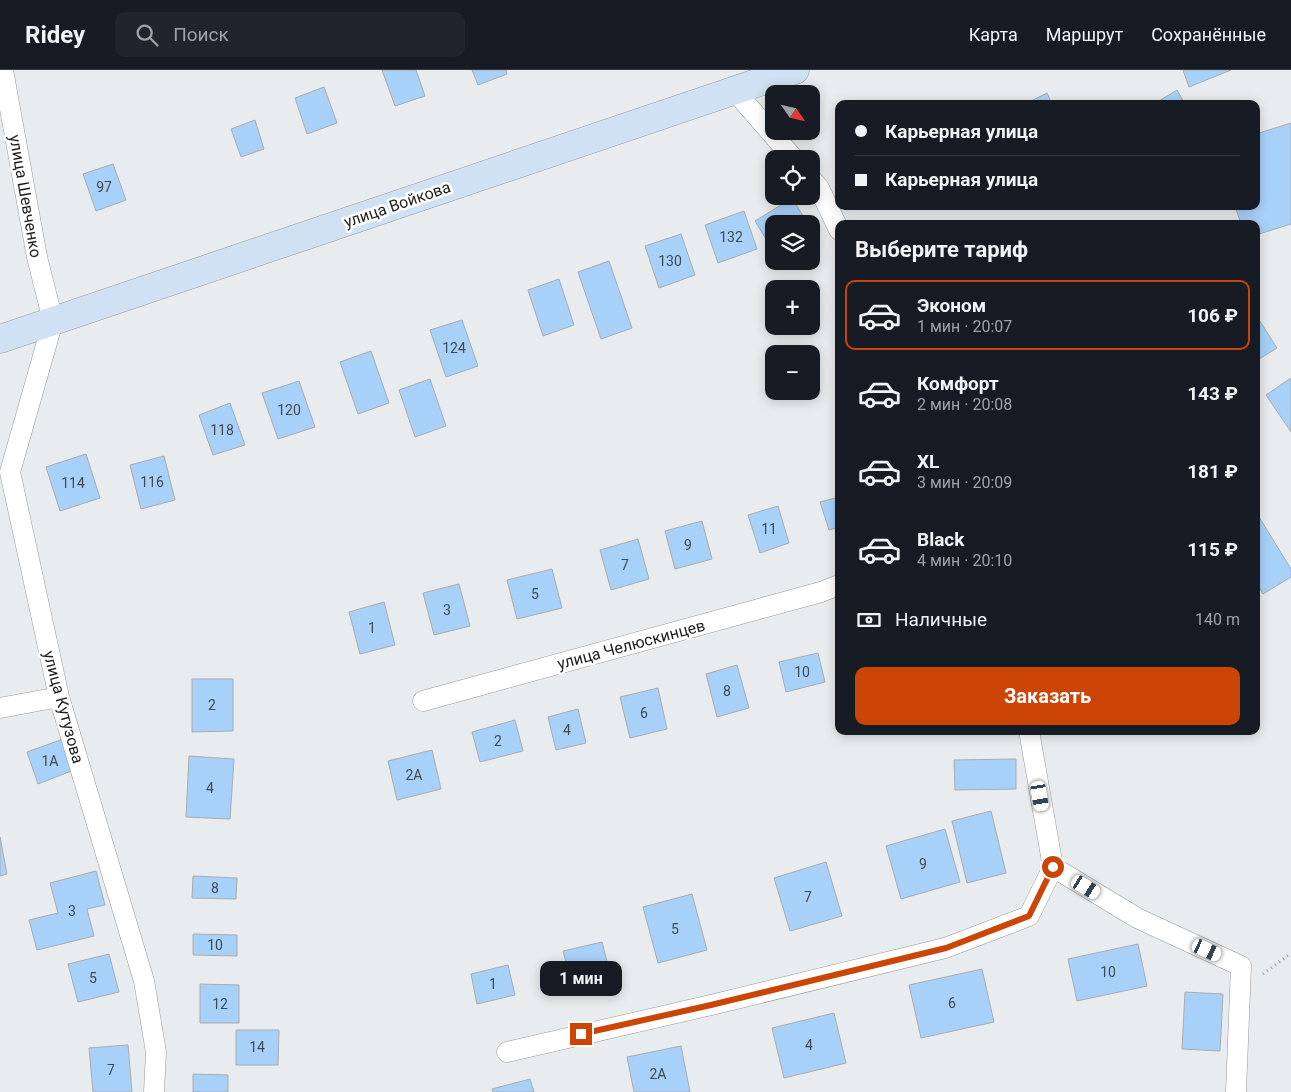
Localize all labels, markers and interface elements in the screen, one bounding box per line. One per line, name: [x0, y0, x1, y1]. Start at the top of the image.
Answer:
search box: [115, 12, 465, 57]
text: Ridey: [25, 21, 85, 49]
icon: search: [133, 21, 161, 49]
text: Поиск: [173, 23, 229, 46]
text: Карта: [969, 24, 1018, 45]
text: Маршрут: [1046, 24, 1123, 45]
text: Сохранённые: [1151, 24, 1266, 45]
north arrow: [765, 85, 820, 140]
map controls: [765, 85, 820, 400]
text: Карьерная улица: [885, 120, 1038, 143]
street label: улица Шевченко: [5, 133, 46, 259]
button: locate: [765, 150, 820, 205]
text: Карьерная улица: [885, 168, 1038, 191]
street label: улица Войкова: [341, 177, 453, 232]
house number: 97: [96, 179, 112, 195]
button: layers: [765, 215, 820, 270]
house number: 132: [719, 229, 743, 245]
text: Выберите тариф: [855, 237, 1028, 262]
house number: 130: [658, 253, 682, 269]
button: +: [765, 280, 820, 335]
icon: car: [857, 293, 902, 338]
text: Эконом: [917, 294, 986, 317]
text: 106 ₽: [1187, 304, 1238, 327]
text: 1 мин · 20:07: [917, 317, 1012, 336]
house number: 124: [442, 340, 466, 356]
button: −: [765, 345, 820, 400]
icon: car: [857, 371, 902, 416]
text: Комфорт: [917, 372, 999, 395]
text: 143 ₽: [1187, 382, 1238, 405]
text: 2 мин · 20:08: [917, 395, 1012, 414]
house number: 120: [277, 402, 301, 418]
house number: 118: [210, 422, 234, 438]
icon: car: [857, 449, 902, 494]
text: XL: [917, 450, 939, 473]
text: 181 ₽: [1187, 460, 1238, 483]
text: 3 мин · 20:09: [917, 473, 1012, 492]
house number: 116: [140, 474, 164, 490]
house number: 114: [61, 475, 85, 491]
house number: 11: [761, 521, 777, 537]
icon: car: [857, 527, 902, 572]
text: Black: [917, 528, 964, 551]
house number: 9: [684, 537, 692, 553]
text: 115 ₽: [1187, 538, 1238, 561]
text: 4 мин · 20:10: [917, 551, 1012, 570]
house number: 7: [621, 557, 629, 573]
house number: 5: [531, 586, 539, 602]
house number: 3: [443, 602, 451, 618]
icon: cash: [855, 606, 883, 634]
text: Наличные: [895, 608, 987, 631]
text: 140 m: [1195, 610, 1240, 629]
street label: улица Челюскинцев: [555, 616, 707, 673]
house number: 1: [368, 620, 376, 636]
street label: улица Кутузова: [39, 649, 88, 766]
house number: 10: [794, 664, 810, 680]
button: Заказать: [855, 667, 1240, 725]
house number: 8: [723, 683, 731, 699]
house number: 2: [208, 697, 216, 713]
house number: 6: [640, 705, 648, 721]
house number: 4: [563, 722, 571, 738]
house number: 2: [494, 733, 502, 749]
house number: 1А: [41, 753, 59, 769]
house number: 2А: [405, 767, 423, 783]
house number: 4: [206, 780, 214, 796]
car: [1030, 780, 1049, 812]
house number: 9: [919, 856, 927, 872]
route start: [1042, 856, 1064, 878]
car: [1069, 873, 1102, 901]
house number: 8: [211, 880, 219, 896]
house number: 7: [804, 889, 812, 905]
house number: 3: [68, 903, 76, 919]
house number: 5: [671, 921, 679, 937]
house number: 10: [207, 937, 223, 953]
car: [1190, 937, 1223, 963]
callout: 1 мин: [540, 962, 622, 996]
house number: 10: [1100, 964, 1116, 980]
text: 1 мин: [559, 969, 603, 988]
house number: 5: [89, 970, 97, 986]
house number: 1: [489, 976, 497, 992]
house number: 6: [948, 995, 956, 1011]
house number: 12: [212, 996, 228, 1012]
route end: [570, 1023, 592, 1045]
house number: 4: [805, 1037, 813, 1053]
house number: 14: [249, 1039, 265, 1055]
house number: 7: [107, 1062, 115, 1078]
house number: 2А: [649, 1066, 667, 1082]

